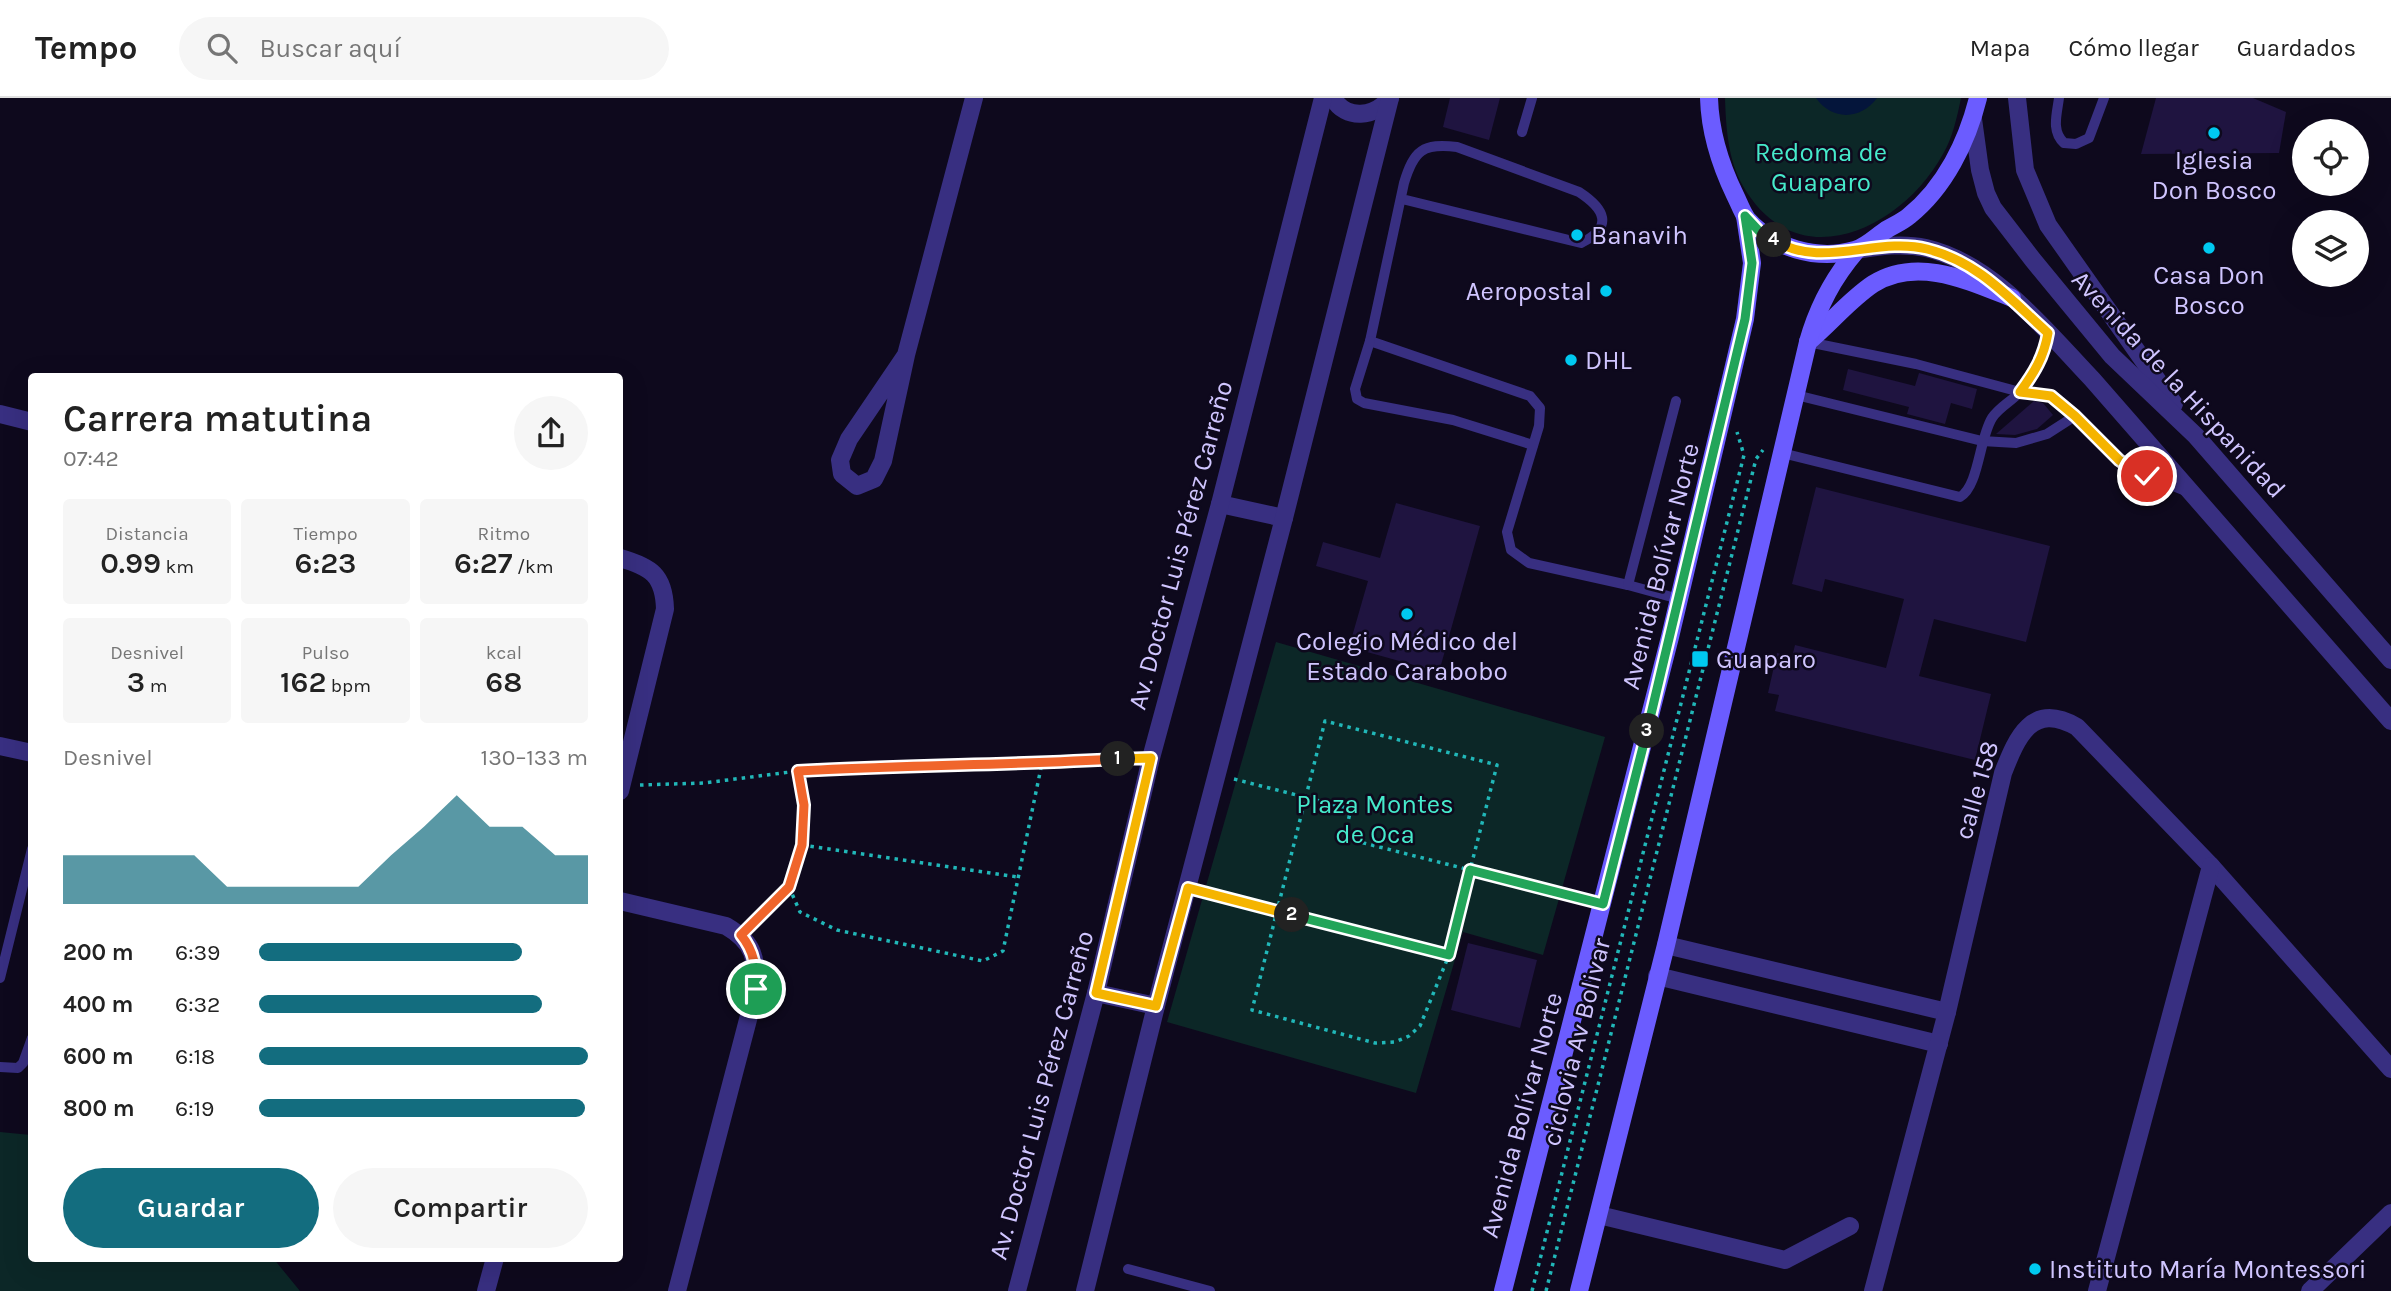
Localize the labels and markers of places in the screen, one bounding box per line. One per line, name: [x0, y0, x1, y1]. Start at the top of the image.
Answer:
marker: Iglesia Don Bosco: [2206, 125, 2222, 141]
place label: Iglesia Don Bosco: [2152, 145, 2276, 206]
place label: Banavih: [1591, 220, 1688, 251]
pin: 4: [1756, 222, 1792, 258]
marker: Banavih: [1569, 227, 1585, 243]
marker: Casa Don Bosco: [2201, 240, 2217, 256]
place label: Casa Don Bosco: [2153, 260, 2265, 321]
place label: Aeropostal: [1466, 276, 1592, 307]
marker: Aeropostal: [1598, 283, 1614, 299]
place label: DHL: [1585, 345, 1632, 376]
marker: DHL: [1563, 352, 1579, 368]
pin: [2117, 446, 2177, 506]
marker: Colegio Médico del Estado Carabobo: [1399, 606, 1415, 622]
place label: Colegio Médico del Estado Carabobo: [1296, 626, 1518, 687]
place label: Guaparo: [1716, 644, 1816, 675]
marker: Guaparo: [1690, 649, 1710, 669]
pin: 3: [1630, 714, 1664, 748]
pin: 1: [1100, 742, 1136, 776]
pin: 2: [1274, 898, 1310, 932]
pin: [726, 959, 786, 1019]
place label: Instituto María Montessori: [2049, 1254, 2367, 1285]
marker: Instituto María Montessori: [2027, 1261, 2043, 1277]

